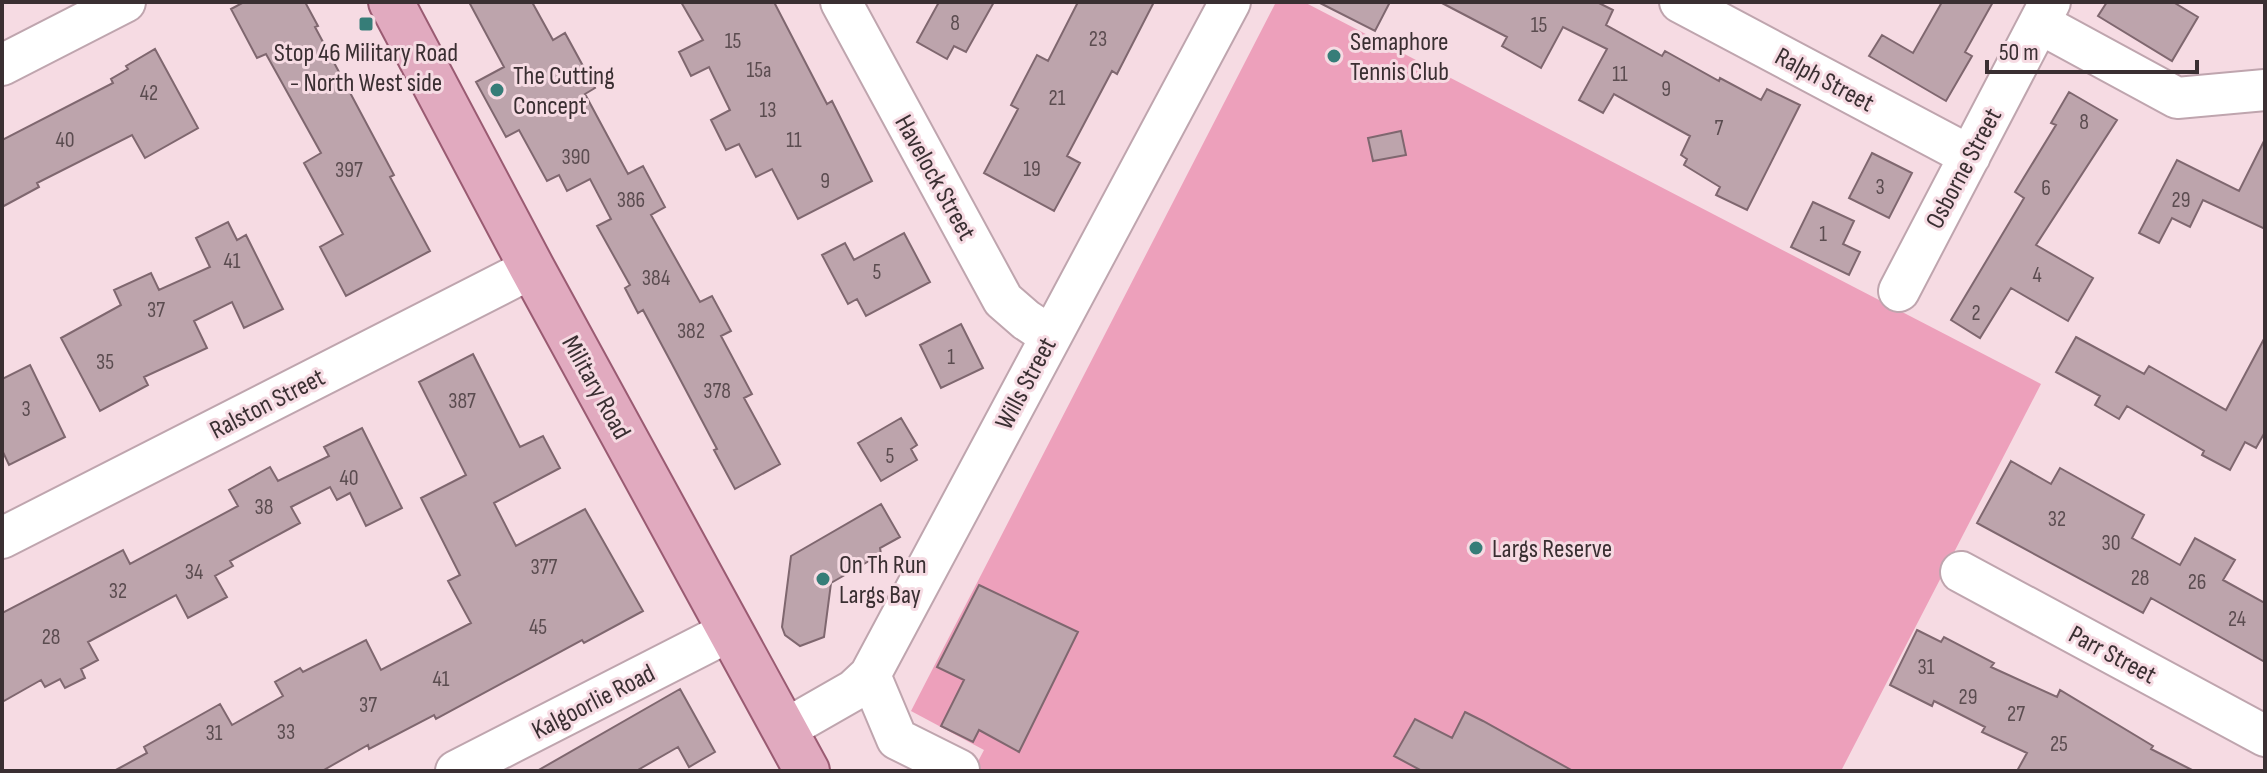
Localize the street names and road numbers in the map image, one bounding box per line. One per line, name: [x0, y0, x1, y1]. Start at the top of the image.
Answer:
street label: Ralph Street: [1770, 41, 1879, 119]
street label: Osborne Street: [1920, 103, 2009, 234]
street label: Havelock Street: [888, 110, 982, 246]
street label: Military Road: [555, 331, 637, 445]
street label: Wills Street: [989, 332, 1063, 435]
street label: Ralston Street: [205, 362, 330, 446]
street label: Parr Street: [2063, 619, 2161, 691]
street label: Kalgoorlie Road: [527, 658, 660, 747]

